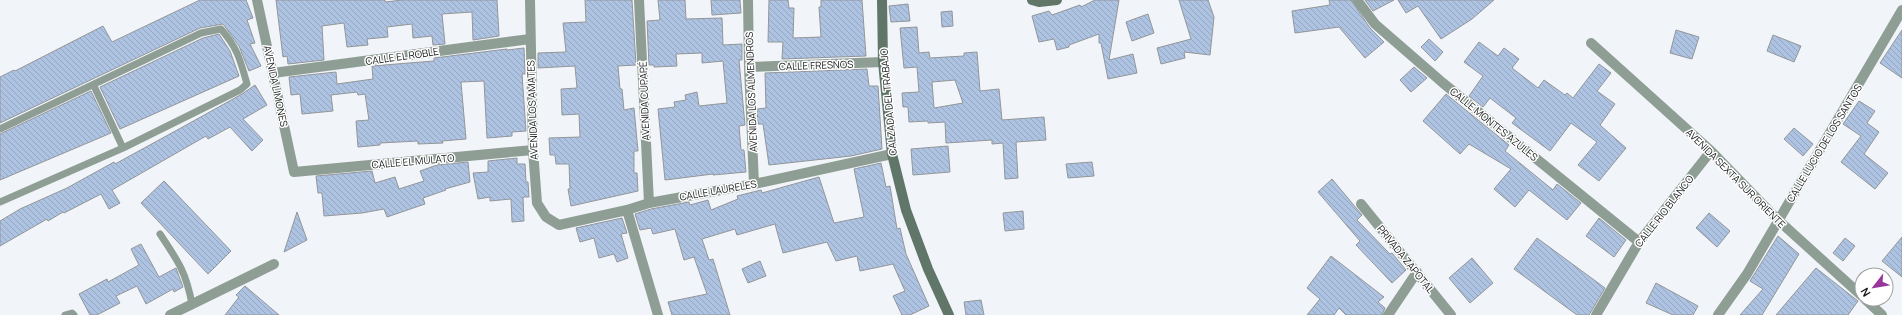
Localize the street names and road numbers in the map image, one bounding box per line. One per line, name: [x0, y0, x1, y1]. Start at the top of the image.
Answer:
street label: AVENIDA LOS ALMENDROS: [742, 32, 760, 152]
street label: AVENIDA LIMONES: [261, 44, 291, 128]
street label: CALLE EL ROBLE: [364, 44, 440, 68]
street label: CALZADA DEL TRABAJO: [876, 48, 900, 156]
street label: CALLE FRESNOS: [779, 57, 853, 73]
street label: AVENIDA LOS AMATES: [523, 60, 541, 160]
street label: AVENIDA CUPAPÉ: [636, 61, 652, 141]
street label: CALLE LUCIO DE LOS SANTOS: [1783, 81, 1865, 205]
street label: CALLE MONTES AZULES: [1447, 84, 1541, 164]
street label: AVENIDA SEXTA SUR ORIENTE: [1683, 125, 1789, 231]
street label: CALLE EL MULATO: [371, 150, 455, 172]
street label: CALLE RÍO BLANCO: [1631, 172, 1697, 250]
street label: CALLE LAURELES: [678, 176, 758, 204]
street label: PRIVADA ZAPOTAL: [1374, 222, 1438, 296]

